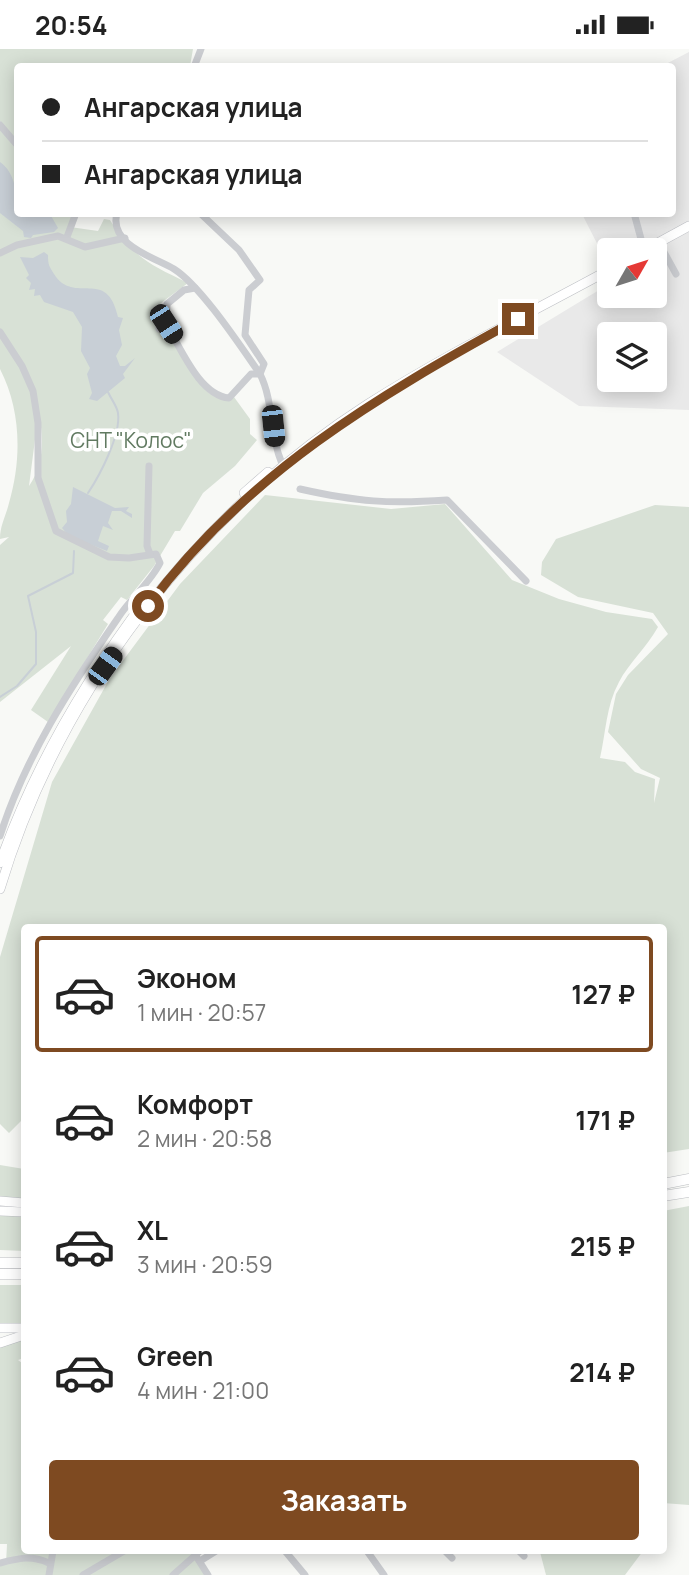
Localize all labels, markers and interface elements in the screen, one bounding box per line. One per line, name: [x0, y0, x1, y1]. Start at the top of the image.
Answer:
text: 20:54: [35, 7, 108, 43]
text: Ангарская улица: [84, 89, 303, 125]
text: Ангарская улица: [84, 156, 303, 192]
north arrow: [597, 238, 667, 308]
map controls: [597, 238, 667, 392]
car: [146, 301, 187, 347]
route end: [502, 303, 534, 335]
button: layers: [597, 322, 667, 392]
car: [261, 404, 286, 448]
park label: СНТ "Колос": [70, 426, 192, 454]
route start: [132, 590, 164, 622]
car: [85, 643, 126, 689]
text: Эконом: [137, 960, 237, 996]
icon: car: [53, 963, 116, 1026]
text: 127 ₽: [571, 976, 635, 1012]
text: 1 мин · 20:57: [137, 996, 266, 1028]
text: Комфорт: [137, 1086, 253, 1122]
icon: car: [53, 1089, 116, 1152]
text: 171 ₽: [575, 1102, 635, 1138]
text: 2 мин · 20:58: [137, 1122, 272, 1154]
text: XL: [137, 1212, 168, 1248]
icon: car: [53, 1215, 116, 1278]
text: 215 ₽: [570, 1228, 635, 1264]
text: 3 мин · 20:59: [137, 1248, 273, 1280]
text: Green: [137, 1338, 213, 1374]
icon: car: [53, 1341, 116, 1404]
text: 214 ₽: [569, 1354, 635, 1390]
text: 4 мин · 21:00: [137, 1374, 269, 1406]
button: Заказать: [49, 1460, 639, 1540]

